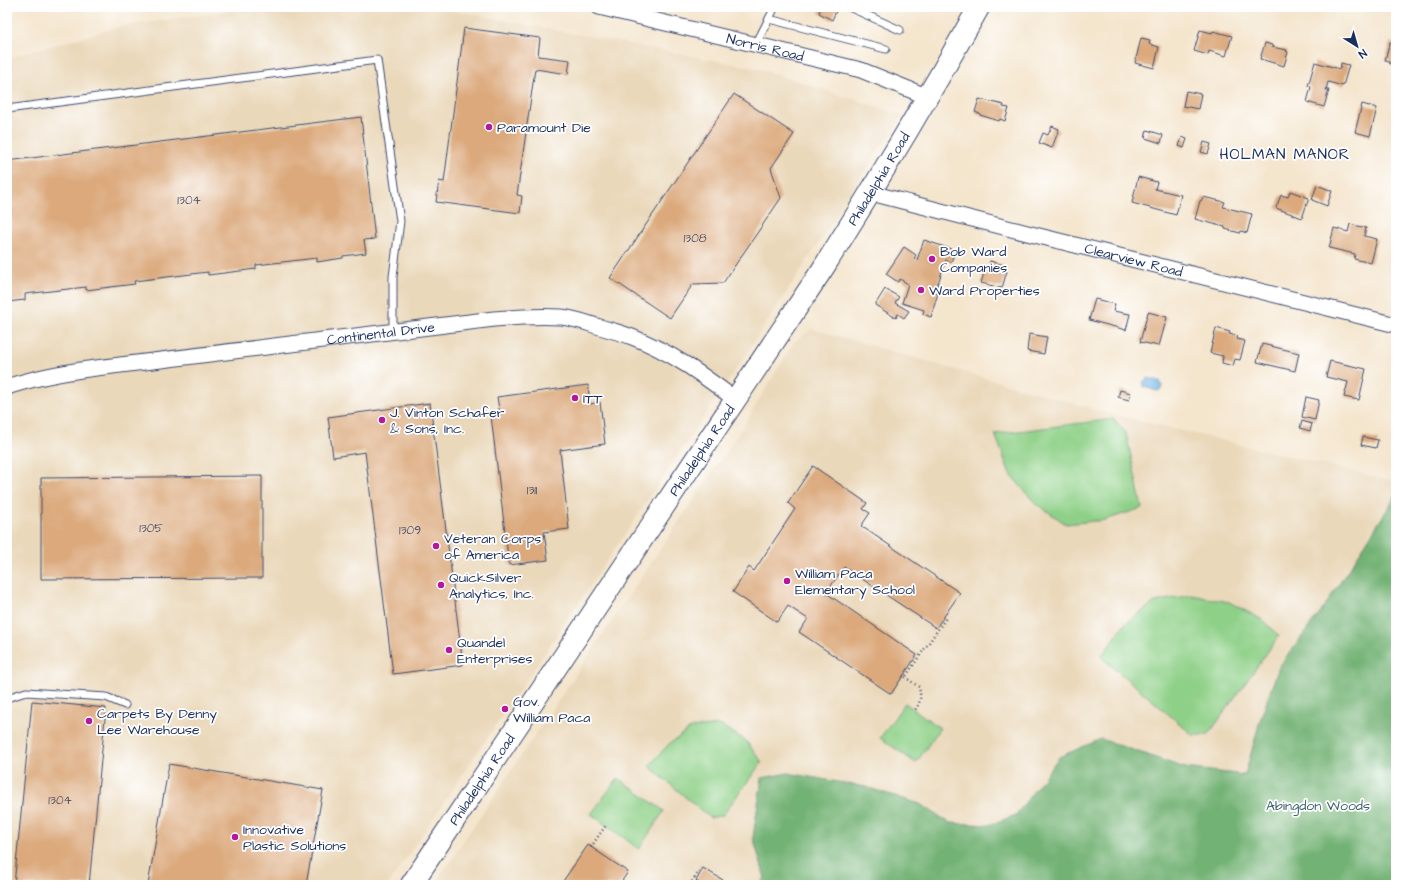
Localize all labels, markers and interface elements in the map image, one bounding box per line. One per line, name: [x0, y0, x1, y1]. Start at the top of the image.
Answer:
north arrow: [1337, 26, 1377, 66]
street label: Norris Road: [724, 29, 806, 67]
text: N: [1355, 46, 1370, 62]
place label: Paramount Die: [497, 118, 591, 138]
marker: Paramount Die: [484, 122, 494, 132]
street label: Philadelphia Road: [843, 129, 915, 230]
district label: HOLMAN MANOR: [1219, 144, 1351, 165]
house number: 1304: [177, 192, 201, 209]
house number: 1308: [684, 230, 707, 247]
street label: Clearview Road: [1082, 239, 1185, 282]
place label: Bob Ward Companies: [940, 242, 1007, 278]
marker: Bob Ward Companies: [927, 254, 937, 264]
place label: Ward Properties: [929, 281, 1040, 301]
marker: Ward Properties: [916, 285, 926, 295]
street label: Continental Drive: [326, 317, 436, 351]
place label: ITT: [583, 389, 603, 409]
marker: ITT: [570, 393, 580, 403]
street label: Philadelphia Road: [665, 401, 740, 500]
place label: J. Vinton Schafer & Sons, Inc.: [390, 403, 505, 439]
marker: J. Vinton Schafer & Sons, Inc.: [377, 415, 387, 425]
house number: 1311: [527, 482, 538, 499]
house number: 1305: [139, 520, 163, 537]
house number: 1309: [399, 522, 421, 539]
place label: Veteran Corps of America: [444, 529, 541, 565]
marker: Veteran Corps of America: [431, 541, 441, 551]
place label: William Paca Elementary School: [795, 564, 915, 600]
place label: QuickSilver Analytics, Inc.: [449, 568, 534, 604]
marker: William Paca Elementary School: [782, 576, 792, 586]
marker: QuickSilver Analytics, Inc.: [436, 580, 446, 590]
place label: Quandel Enterprises: [457, 633, 533, 669]
marker: Quandel Enterprises: [444, 645, 454, 655]
place label: Gov. William Paca: [513, 692, 590, 728]
place label: Carpets By Denny Lee Warehouse: [97, 704, 217, 740]
marker: Gov. William Paca: [500, 704, 510, 714]
marker: Carpets By Denny Lee Warehouse: [84, 716, 94, 726]
street label: Philadelphia Road: [445, 730, 520, 830]
house number: 1304: [48, 792, 72, 809]
park label: Abingdon Woods: [1266, 796, 1370, 816]
place label: Innovative Plastic Solutions: [243, 820, 346, 856]
marker: Innovative Plastic Solutions: [230, 832, 240, 842]

